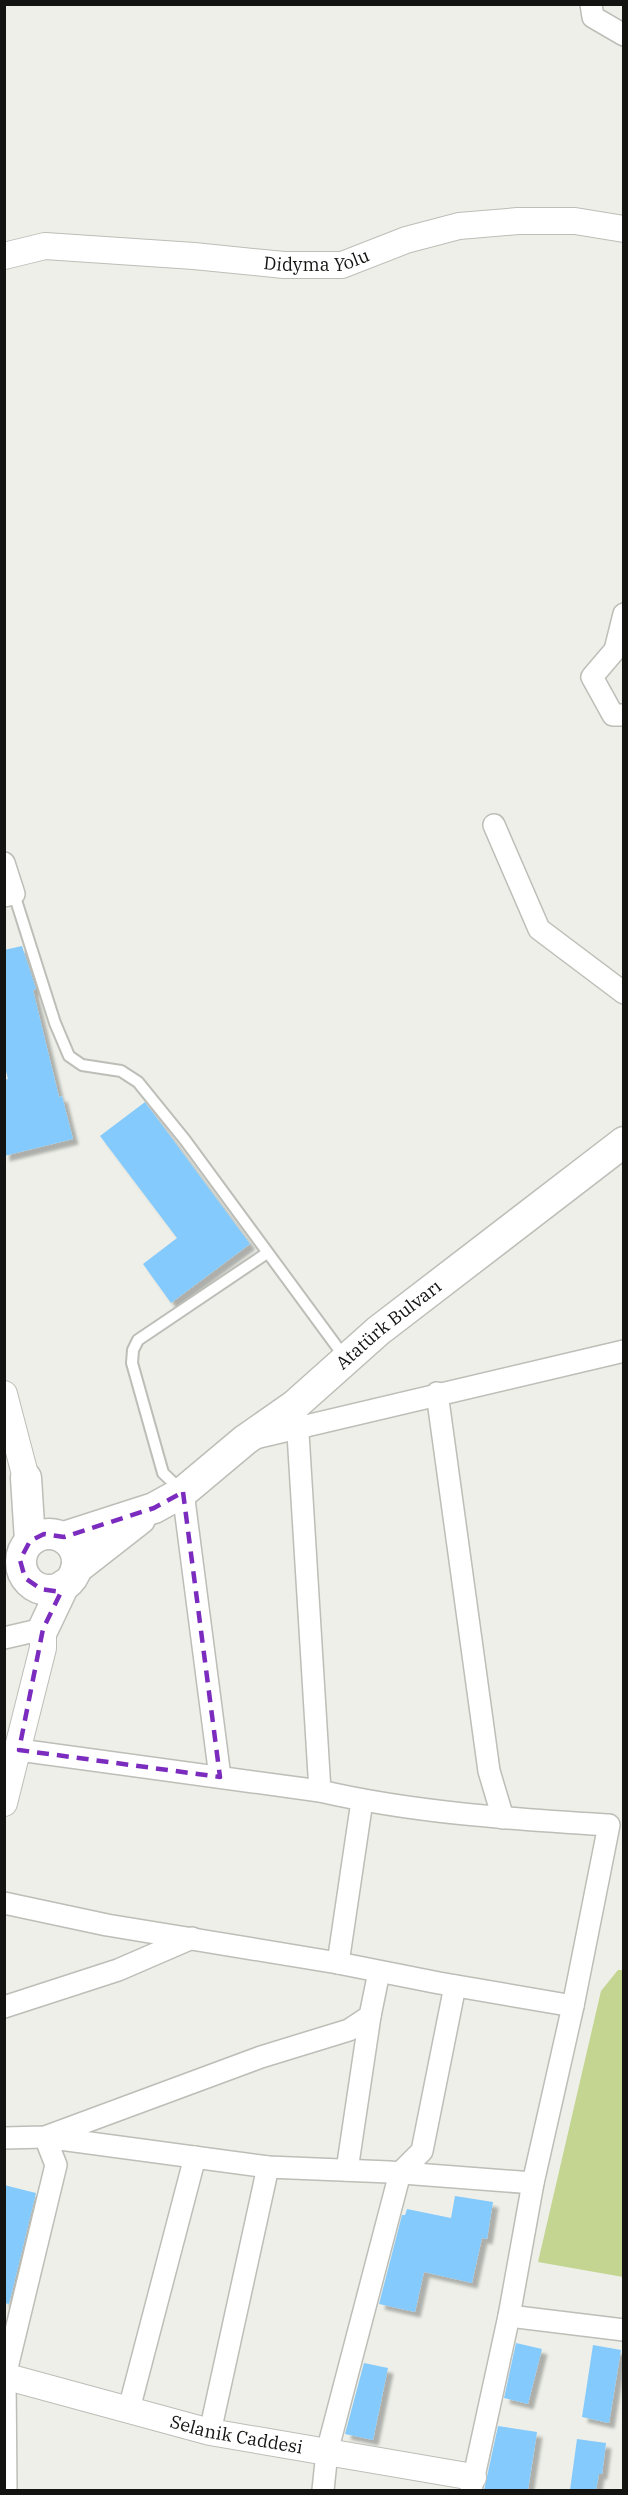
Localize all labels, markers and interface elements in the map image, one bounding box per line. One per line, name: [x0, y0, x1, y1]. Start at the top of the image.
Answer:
street label: Didyma Yolu: [263, 243, 373, 276]
street label: Atatürk Bulvarı: [331, 1274, 446, 1374]
street label: Selanik Caddesi: [168, 2410, 305, 2459]

